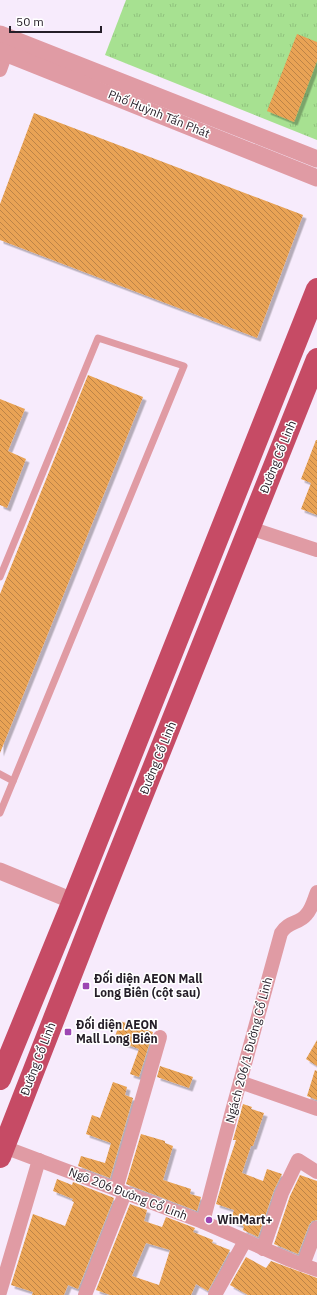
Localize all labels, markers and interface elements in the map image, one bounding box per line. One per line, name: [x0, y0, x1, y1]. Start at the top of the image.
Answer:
scale bar: [10, 8, 101, 34]
text: 50 m: [16, 14, 44, 29]
street label: Phố Huỳnh Tấn Phát: [106, 86, 212, 141]
street label: Đường Cổ Linh: [256, 418, 299, 495]
street label: Đường Cổ Linh: [136, 719, 179, 796]
place label: Đối diện AEON Mall Long Biên (cột sau): [94, 970, 203, 1000]
street label: Ngách 206/1 Đường Cổ Linh: [222, 975, 275, 1124]
marker: Đối diện AEON Mall Long Biên (cột sau): [81, 981, 91, 991]
place label: Đối diện AEON Mall Long Biên: [76, 1016, 158, 1046]
street label: Đường Cổ Linh: [17, 1020, 58, 1098]
marker: Đối diện AEON Mall Long Biên: [63, 1027, 73, 1037]
street label: Ngõ 206 Đường Cổ Linh: [67, 1164, 190, 1223]
place label: WinMart+: [217, 1212, 273, 1227]
marker: WinMart+: [204, 1215, 214, 1225]

